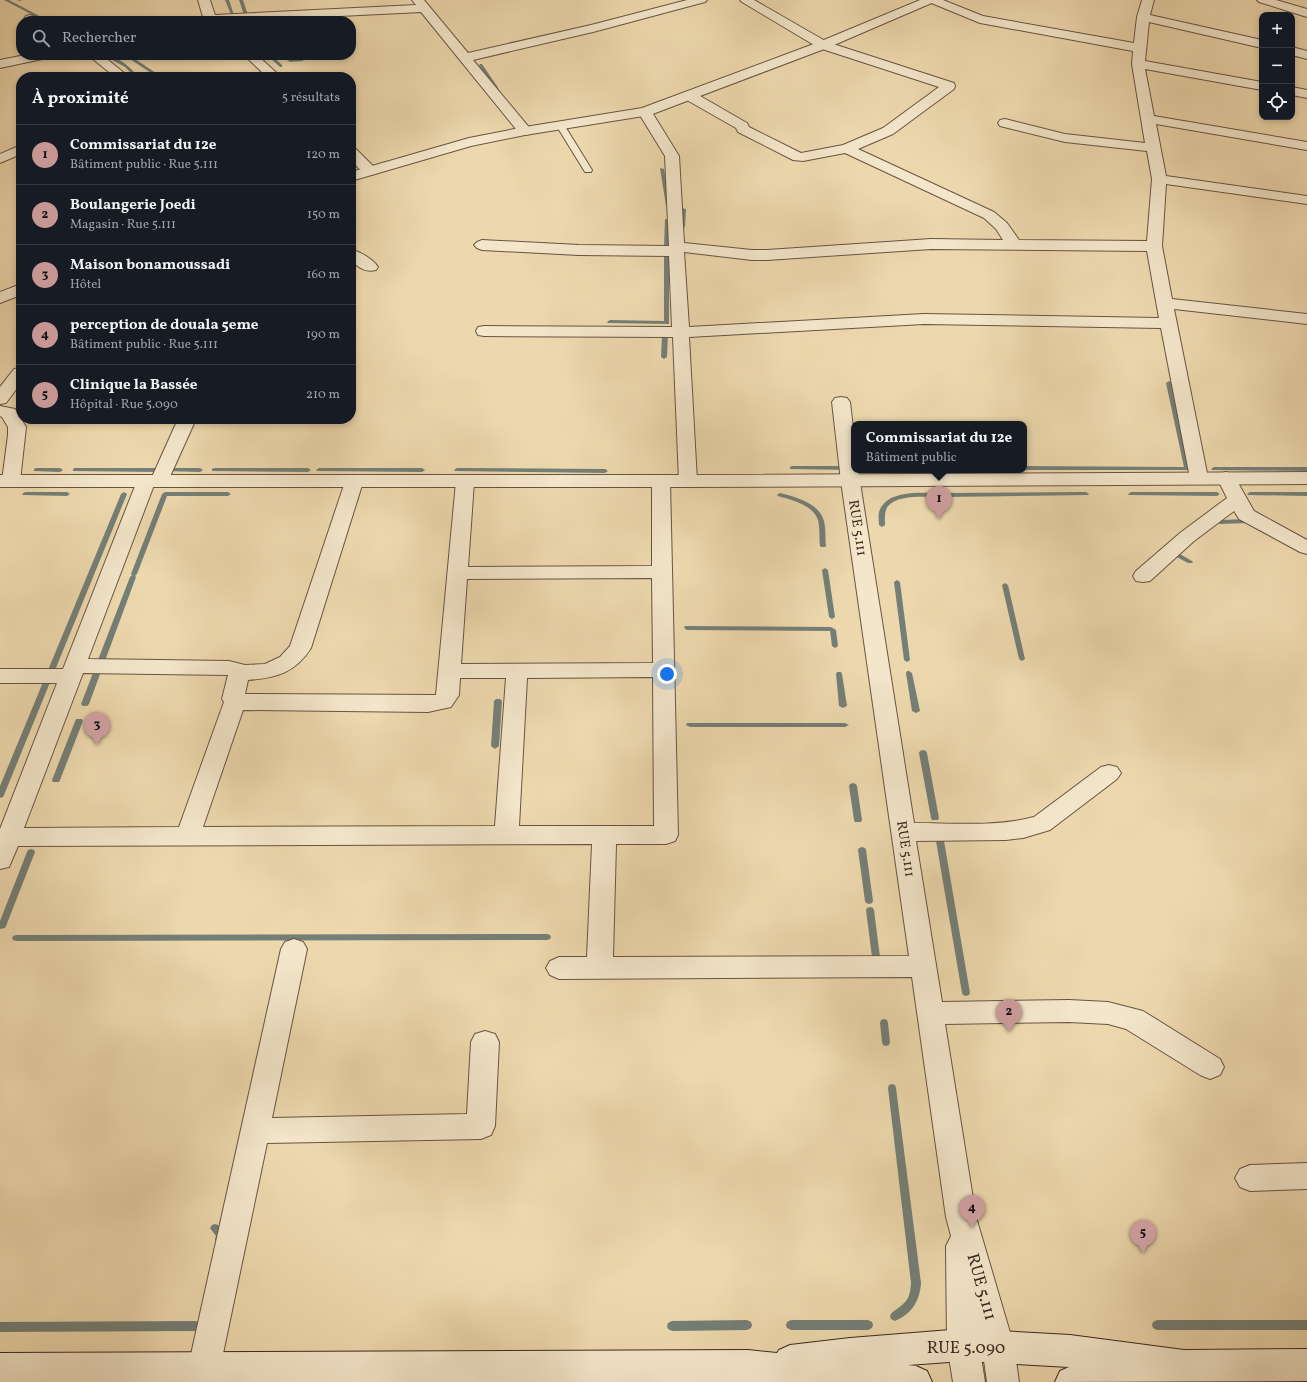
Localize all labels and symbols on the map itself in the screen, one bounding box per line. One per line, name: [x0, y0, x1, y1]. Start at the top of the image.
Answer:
pin: 1: [926, 486, 952, 519]
street label: RUE 5.111: [843, 499, 871, 557]
your location: [657, 664, 677, 684]
pin: 3: [84, 712, 110, 745]
street label: RUE 5.111: [891, 820, 919, 878]
pin: 2: [996, 999, 1022, 1032]
pin: 4: [959, 1195, 985, 1228]
pin: 5: [1130, 1220, 1156, 1253]
street label: RUE 5.111: [960, 1251, 1002, 1323]
street label: RUE 5.090: [927, 1337, 1005, 1360]

